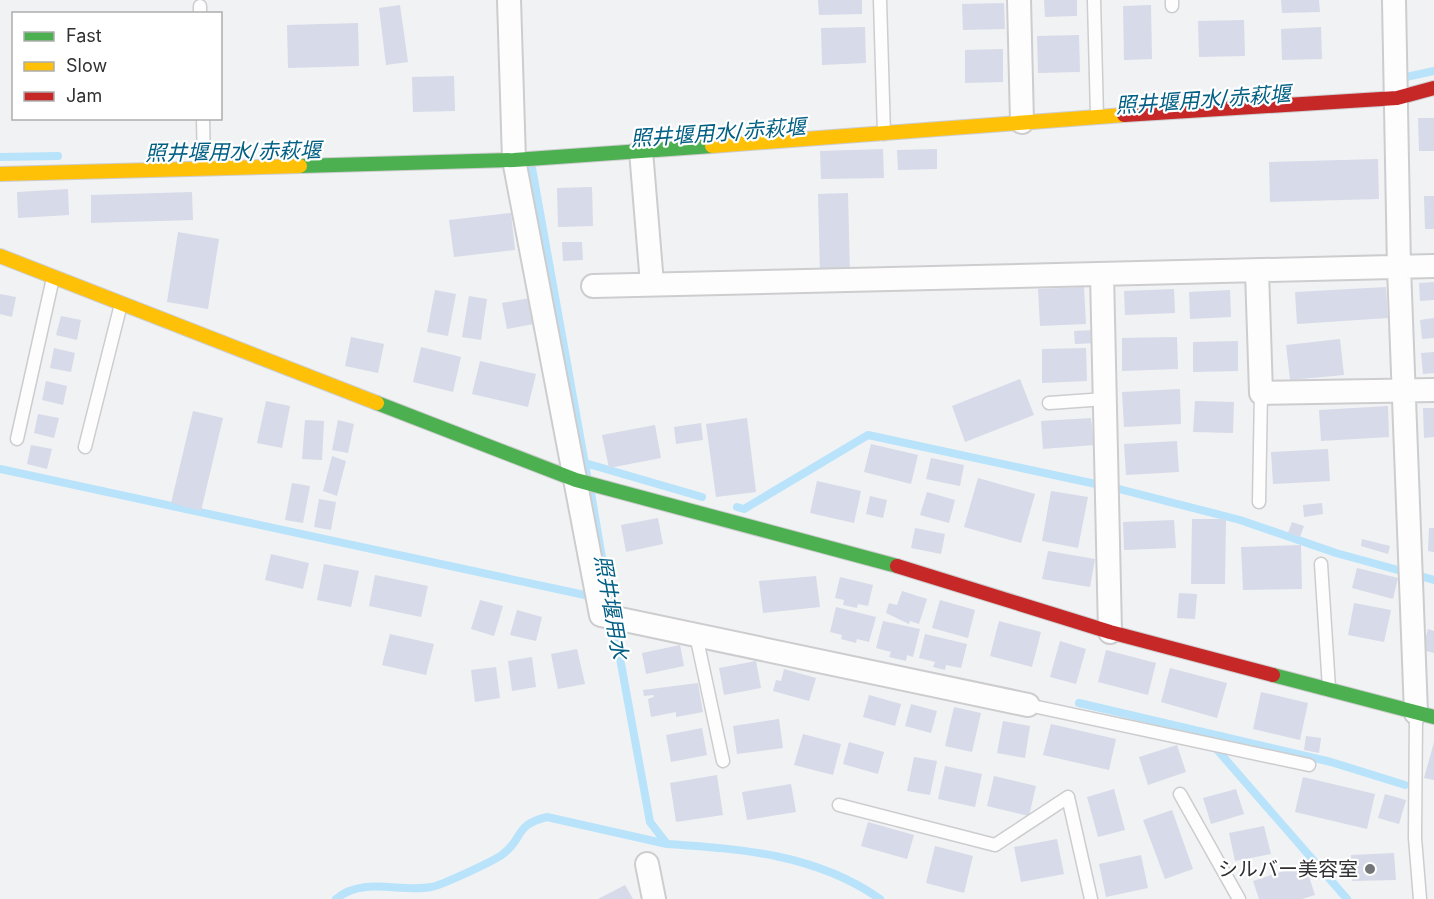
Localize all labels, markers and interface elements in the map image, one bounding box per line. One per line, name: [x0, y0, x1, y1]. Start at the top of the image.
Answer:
legend: [12, 12, 222, 120]
text: Fast: [66, 25, 102, 46]
text: Slow: [66, 55, 107, 76]
water label: 照井堰用水/赤萩堰: [1115, 81, 1295, 118]
text: Jam: [66, 85, 102, 106]
water label: 照井堰用水/赤萩堰: [630, 114, 810, 151]
water label: 照井堰用水/赤萩堰: [145, 137, 325, 166]
water label: 照井堰用水: [590, 553, 633, 663]
place label: シルバー美容室: [1218, 857, 1358, 881]
marker: シルバー美容室: [1363, 862, 1377, 876]

